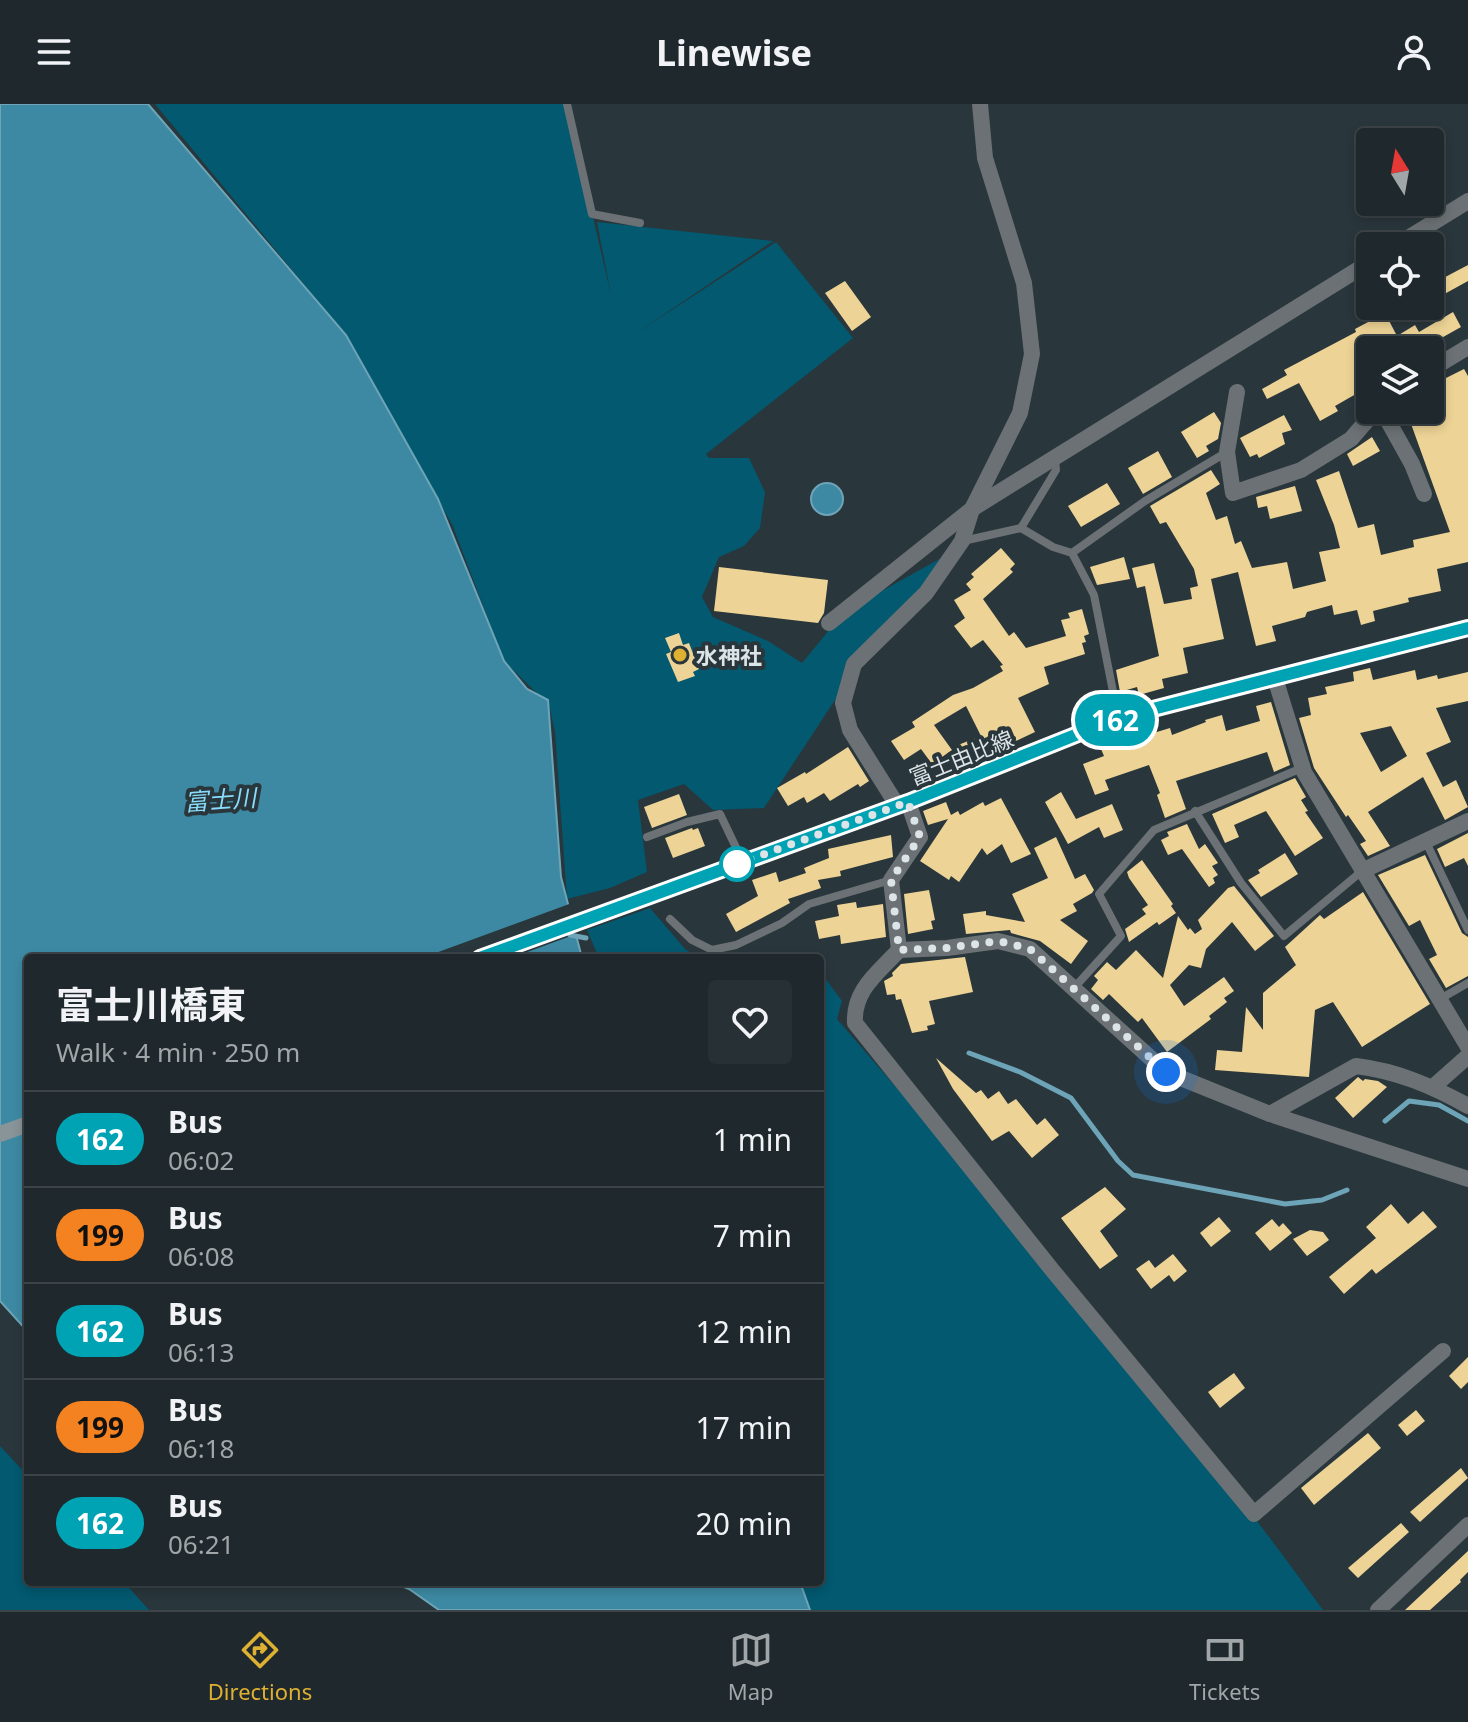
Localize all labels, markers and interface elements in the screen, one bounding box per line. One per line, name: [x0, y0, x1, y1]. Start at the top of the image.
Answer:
text: Linewise: [656, 28, 812, 77]
icon: menu: [32, 30, 76, 74]
icon: person: [1392, 30, 1436, 74]
north arrow: [1356, 128, 1444, 216]
map controls: [1356, 128, 1444, 424]
button: locate: [1356, 232, 1444, 320]
button: layers: [1356, 336, 1444, 424]
place label: 水神社: [696, 640, 762, 670]
marker: 水神社: [671, 646, 689, 664]
line badge: 162: [1069, 694, 1161, 746]
text: 162: [1091, 701, 1139, 739]
street label: 富士由比線: [904, 722, 1018, 792]
water label: 富士川: [183, 780, 260, 818]
unlabelled marker: [720, 847, 754, 881]
text: 富士川橋東: [56, 978, 246, 1030]
button: heart: [708, 980, 792, 1064]
text: Walk · 4 min · 250 m: [56, 1034, 300, 1070]
your location: [1146, 1052, 1186, 1092]
text: Bus: [168, 1101, 223, 1142]
text: 1 min: [713, 1119, 792, 1160]
text: 162: [76, 1120, 124, 1158]
text: 06:02: [168, 1142, 234, 1178]
text: Bus: [168, 1197, 223, 1238]
text: 7 min: [713, 1215, 792, 1256]
text: 199: [76, 1216, 124, 1254]
text: 06:08: [168, 1238, 234, 1274]
text: Bus: [168, 1293, 223, 1334]
text: 12 min: [696, 1311, 792, 1352]
text: 162: [76, 1312, 124, 1350]
text: 06:13: [168, 1334, 234, 1370]
text: Bus: [168, 1389, 223, 1430]
text: 17 min: [696, 1407, 792, 1448]
text: 199: [76, 1408, 124, 1446]
text: 06:18: [168, 1430, 234, 1466]
text: Bus: [168, 1485, 223, 1526]
text: 20 min: [696, 1503, 792, 1544]
text: 162: [76, 1504, 124, 1542]
text: 06:21: [168, 1526, 234, 1562]
tab: Directions: [208, 1628, 312, 1706]
tab: Map: [728, 1628, 774, 1706]
tab: Tickets: [1189, 1628, 1260, 1706]

